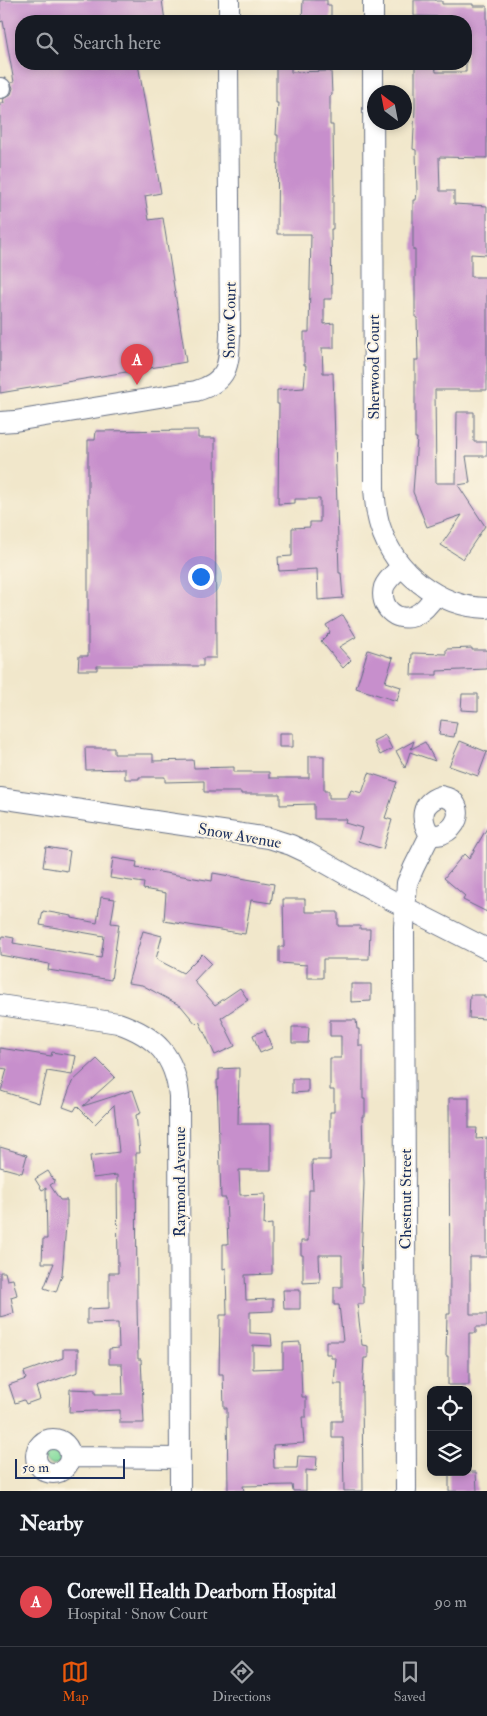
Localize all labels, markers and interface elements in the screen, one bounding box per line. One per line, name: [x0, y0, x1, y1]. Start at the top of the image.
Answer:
search box: [15, 15, 472, 70]
icon: search: [33, 29, 61, 57]
text: Search here: [73, 31, 161, 55]
north arrow: [367, 85, 412, 130]
street label: Snow Court: [219, 281, 241, 359]
street label: Sherwood Court: [364, 314, 384, 420]
pin: A: [121, 344, 153, 385]
your location: [188, 564, 214, 590]
street label: Snow Avenue: [197, 819, 283, 853]
street label: Raymond Avenue: [170, 1126, 190, 1237]
street label: Chestnut Street: [396, 1149, 416, 1249]
map controls: [427, 1386, 472, 1476]
button: locate: [427, 1386, 472, 1431]
button: layers: [427, 1431, 472, 1476]
scale bar: [15, 1456, 125, 1479]
text: 50 m: [22, 1459, 49, 1476]
text: Nearby: [20, 1510, 83, 1537]
text: Corewell Health Dearborn Hospital: [67, 1580, 336, 1604]
text: A: [31, 1592, 41, 1612]
text: 90 m: [435, 1592, 467, 1612]
text: Hospital · Snow Court: [67, 1604, 208, 1624]
tab: Map: [61, 1658, 89, 1705]
tab: Directions: [212, 1658, 271, 1705]
tab: Saved: [394, 1658, 426, 1705]

